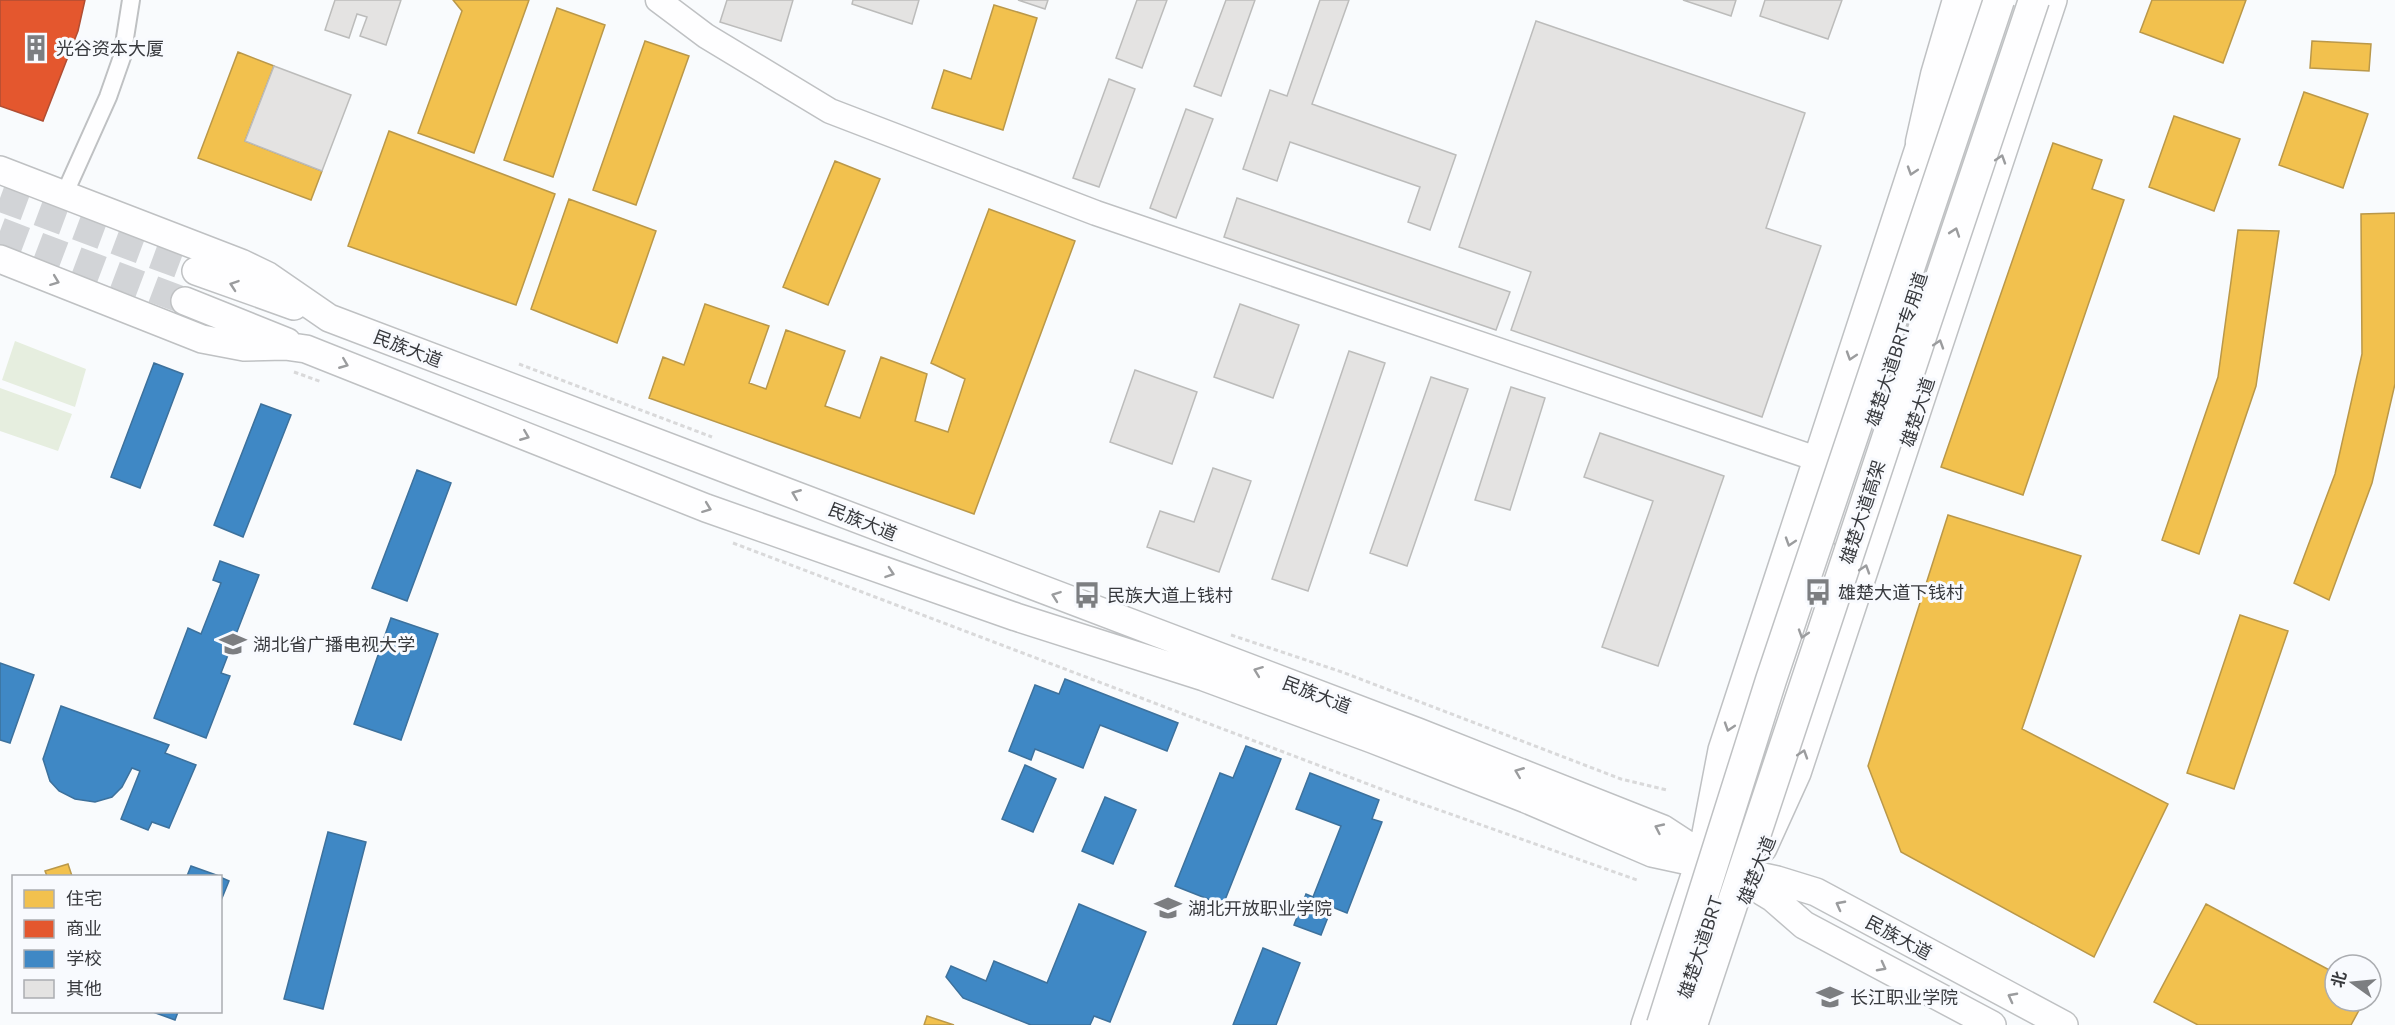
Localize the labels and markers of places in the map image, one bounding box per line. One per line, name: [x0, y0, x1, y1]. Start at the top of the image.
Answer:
building icon: 光谷资本大厦: [21, 33, 51, 63]
place label: 光谷资本大厦: [56, 37, 164, 59]
bus stop icon: 雄楚大道下钱村: [1803, 577, 1833, 607]
bus stop icon: 民族大道上钱村: [1072, 580, 1102, 610]
place label: 雄楚大道下钱村: [1838, 581, 1964, 603]
place label: 民族大道上钱村: [1107, 584, 1233, 606]
school or university icon: 湖北省广播电视大学: [218, 629, 248, 659]
place label: 湖北省广播电视大学: [253, 633, 415, 655]
school or university icon: 湖北开放职业学院: [1153, 893, 1183, 923]
place label: 湖北开放职业学院: [1188, 897, 1332, 919]
school or university icon: 长江职业学院: [1815, 982, 1845, 1012]
place label: 长江职业学院: [1850, 986, 1958, 1008]

